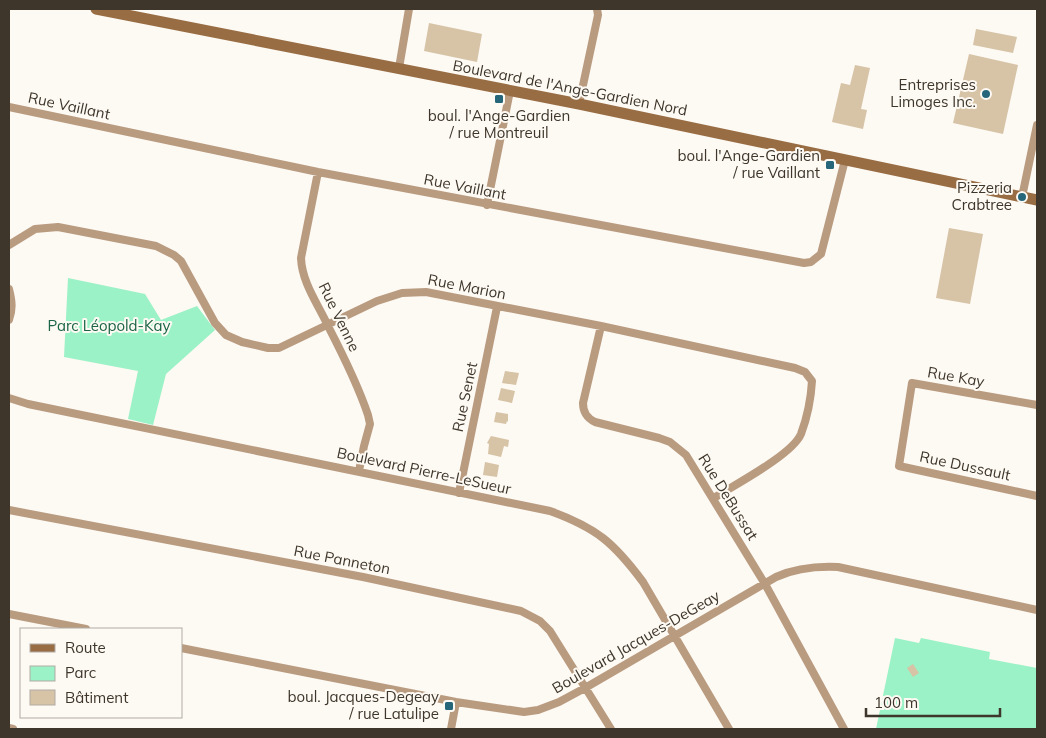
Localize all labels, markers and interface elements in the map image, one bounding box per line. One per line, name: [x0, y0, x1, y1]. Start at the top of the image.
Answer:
street label: Boulevard de l'Ange-Gardien Nord: [451, 55, 689, 120]
place label: Entreprises Limoges Inc.: [890, 75, 976, 111]
street label: Rue Vaillant: [26, 88, 112, 123]
marker: Entreprises Limoges Inc.: [980, 88, 992, 100]
marker: boul. l'Ange-Gardien / rue Montreuil: [493, 93, 505, 105]
place label: boul. l'Ange-Gardien / rue Montreuil: [428, 106, 570, 142]
place label: boul. l'Ange-Gardien / rue Vaillant: [678, 146, 820, 182]
marker: boul. l'Ange-Gardien / rue Vaillant: [824, 159, 836, 171]
street label: Rue Vaillant: [422, 169, 508, 204]
place label: Pizzeria Crabtree: [952, 178, 1012, 214]
marker: Pizzeria Crabtree: [1016, 191, 1028, 203]
street label: Rue Marion: [426, 270, 508, 303]
street label: Rue Venne: [315, 279, 364, 354]
park label: Parc Léopold-Kay: [48, 316, 170, 335]
street label: Rue Senet: [448, 360, 481, 434]
street label: Rue Kay: [926, 362, 986, 391]
street label: Boulevard Pierre-LeSueur: [335, 443, 514, 498]
street label: Rue Dussault: [918, 447, 1012, 484]
street label: Rue DeBussat: [694, 450, 763, 544]
street label: Rue Panneton: [292, 541, 392, 578]
street label: Boulevard Jacques-DeGeay: [549, 586, 723, 697]
legend: [20, 628, 182, 718]
text: Route: [65, 638, 106, 657]
text: Parc: [65, 663, 96, 682]
scale bar: [866, 686, 1000, 718]
place label: boul. Jacques-Degeay / rue Latulipe: [288, 687, 439, 723]
text: Bâtiment: [65, 688, 128, 707]
text: 100 m: [874, 693, 918, 712]
marker: boul. Jacques-Degeay / rue Latulipe: [443, 700, 455, 712]

